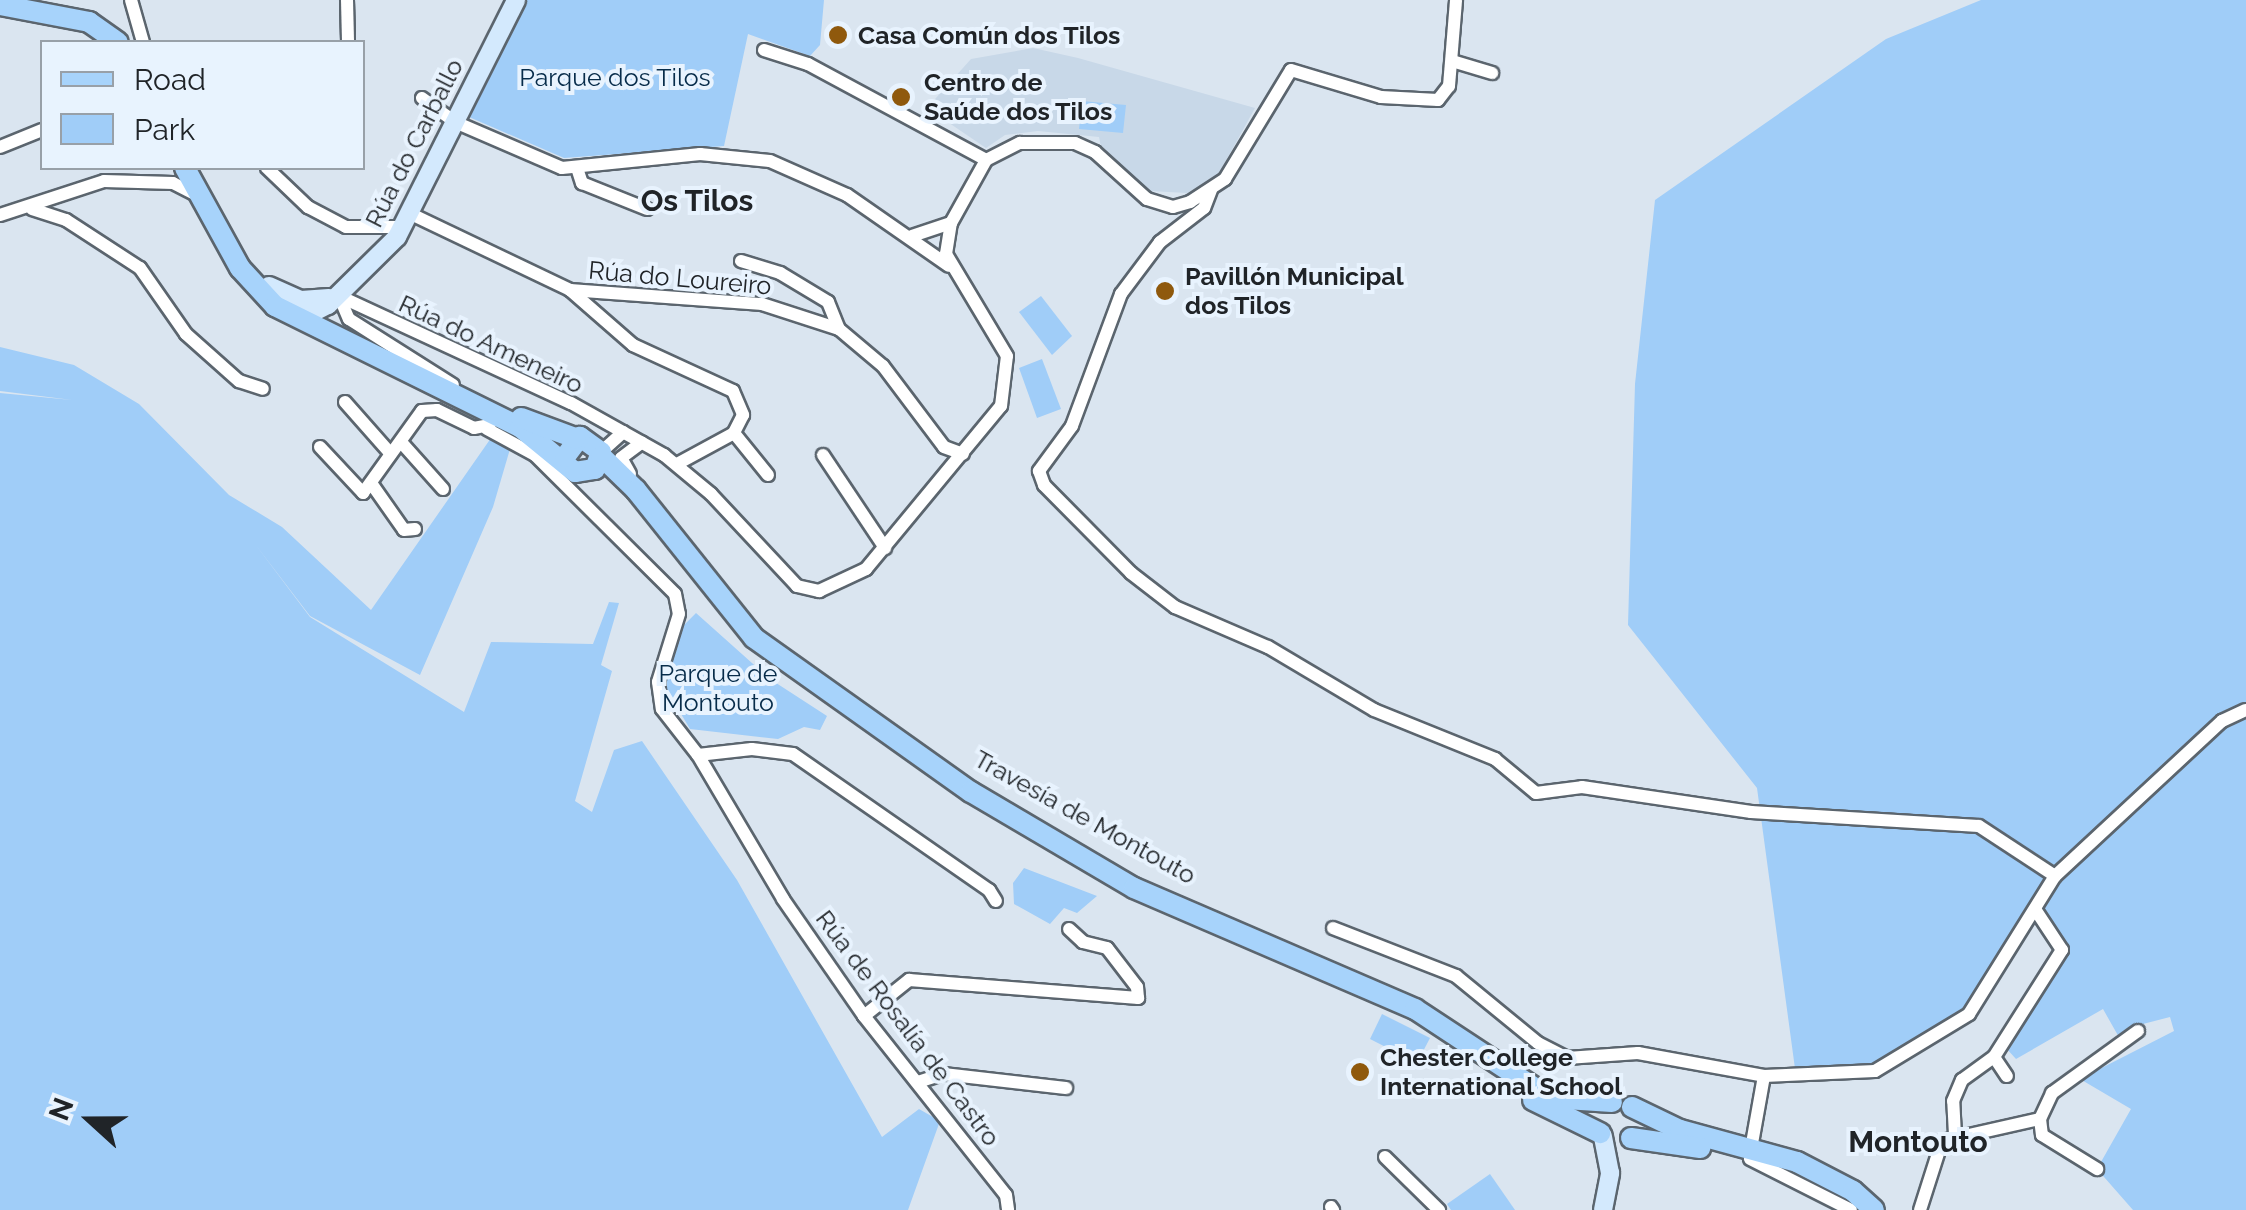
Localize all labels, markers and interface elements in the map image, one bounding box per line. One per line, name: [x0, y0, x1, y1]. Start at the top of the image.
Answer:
place label: Casa Común dos Tilos: [858, 20, 1121, 50]
marker: Casa Común dos Tilos: [827, 24, 849, 46]
legend: [40, 40, 365, 170]
street label: Rúa do Carballo: [359, 54, 469, 232]
text: Road: [134, 62, 206, 97]
park label: Parque dos Tilos: [519, 62, 711, 92]
place label: Centro de Saúde dos Tilos: [924, 68, 1113, 127]
marker: Centro de Saúde dos Tilos: [888, 84, 914, 110]
text: Park: [134, 112, 195, 147]
district label: Os Tilos: [640, 183, 754, 219]
street label: Rúa do Loureiro: [587, 255, 773, 301]
place label: Pavillón Municipal dos Tilos: [1185, 262, 1404, 321]
marker: Pavillón Municipal dos Tilos: [1154, 280, 1176, 302]
street label: Rúa do Ameneiro: [394, 288, 588, 400]
park label: Parque de Montouto: [658, 659, 778, 718]
street label: Travesía de Montouto: [969, 744, 1201, 890]
street label: Rúa de Rosalía de Castro: [810, 904, 1006, 1152]
place label: Chester College International School: [1380, 1043, 1623, 1102]
marker: Chester College International School: [1349, 1061, 1371, 1083]
north arrow: [40, 1070, 140, 1170]
text: N: [42, 1093, 81, 1125]
district label: Montouto: [1848, 1124, 1988, 1160]

